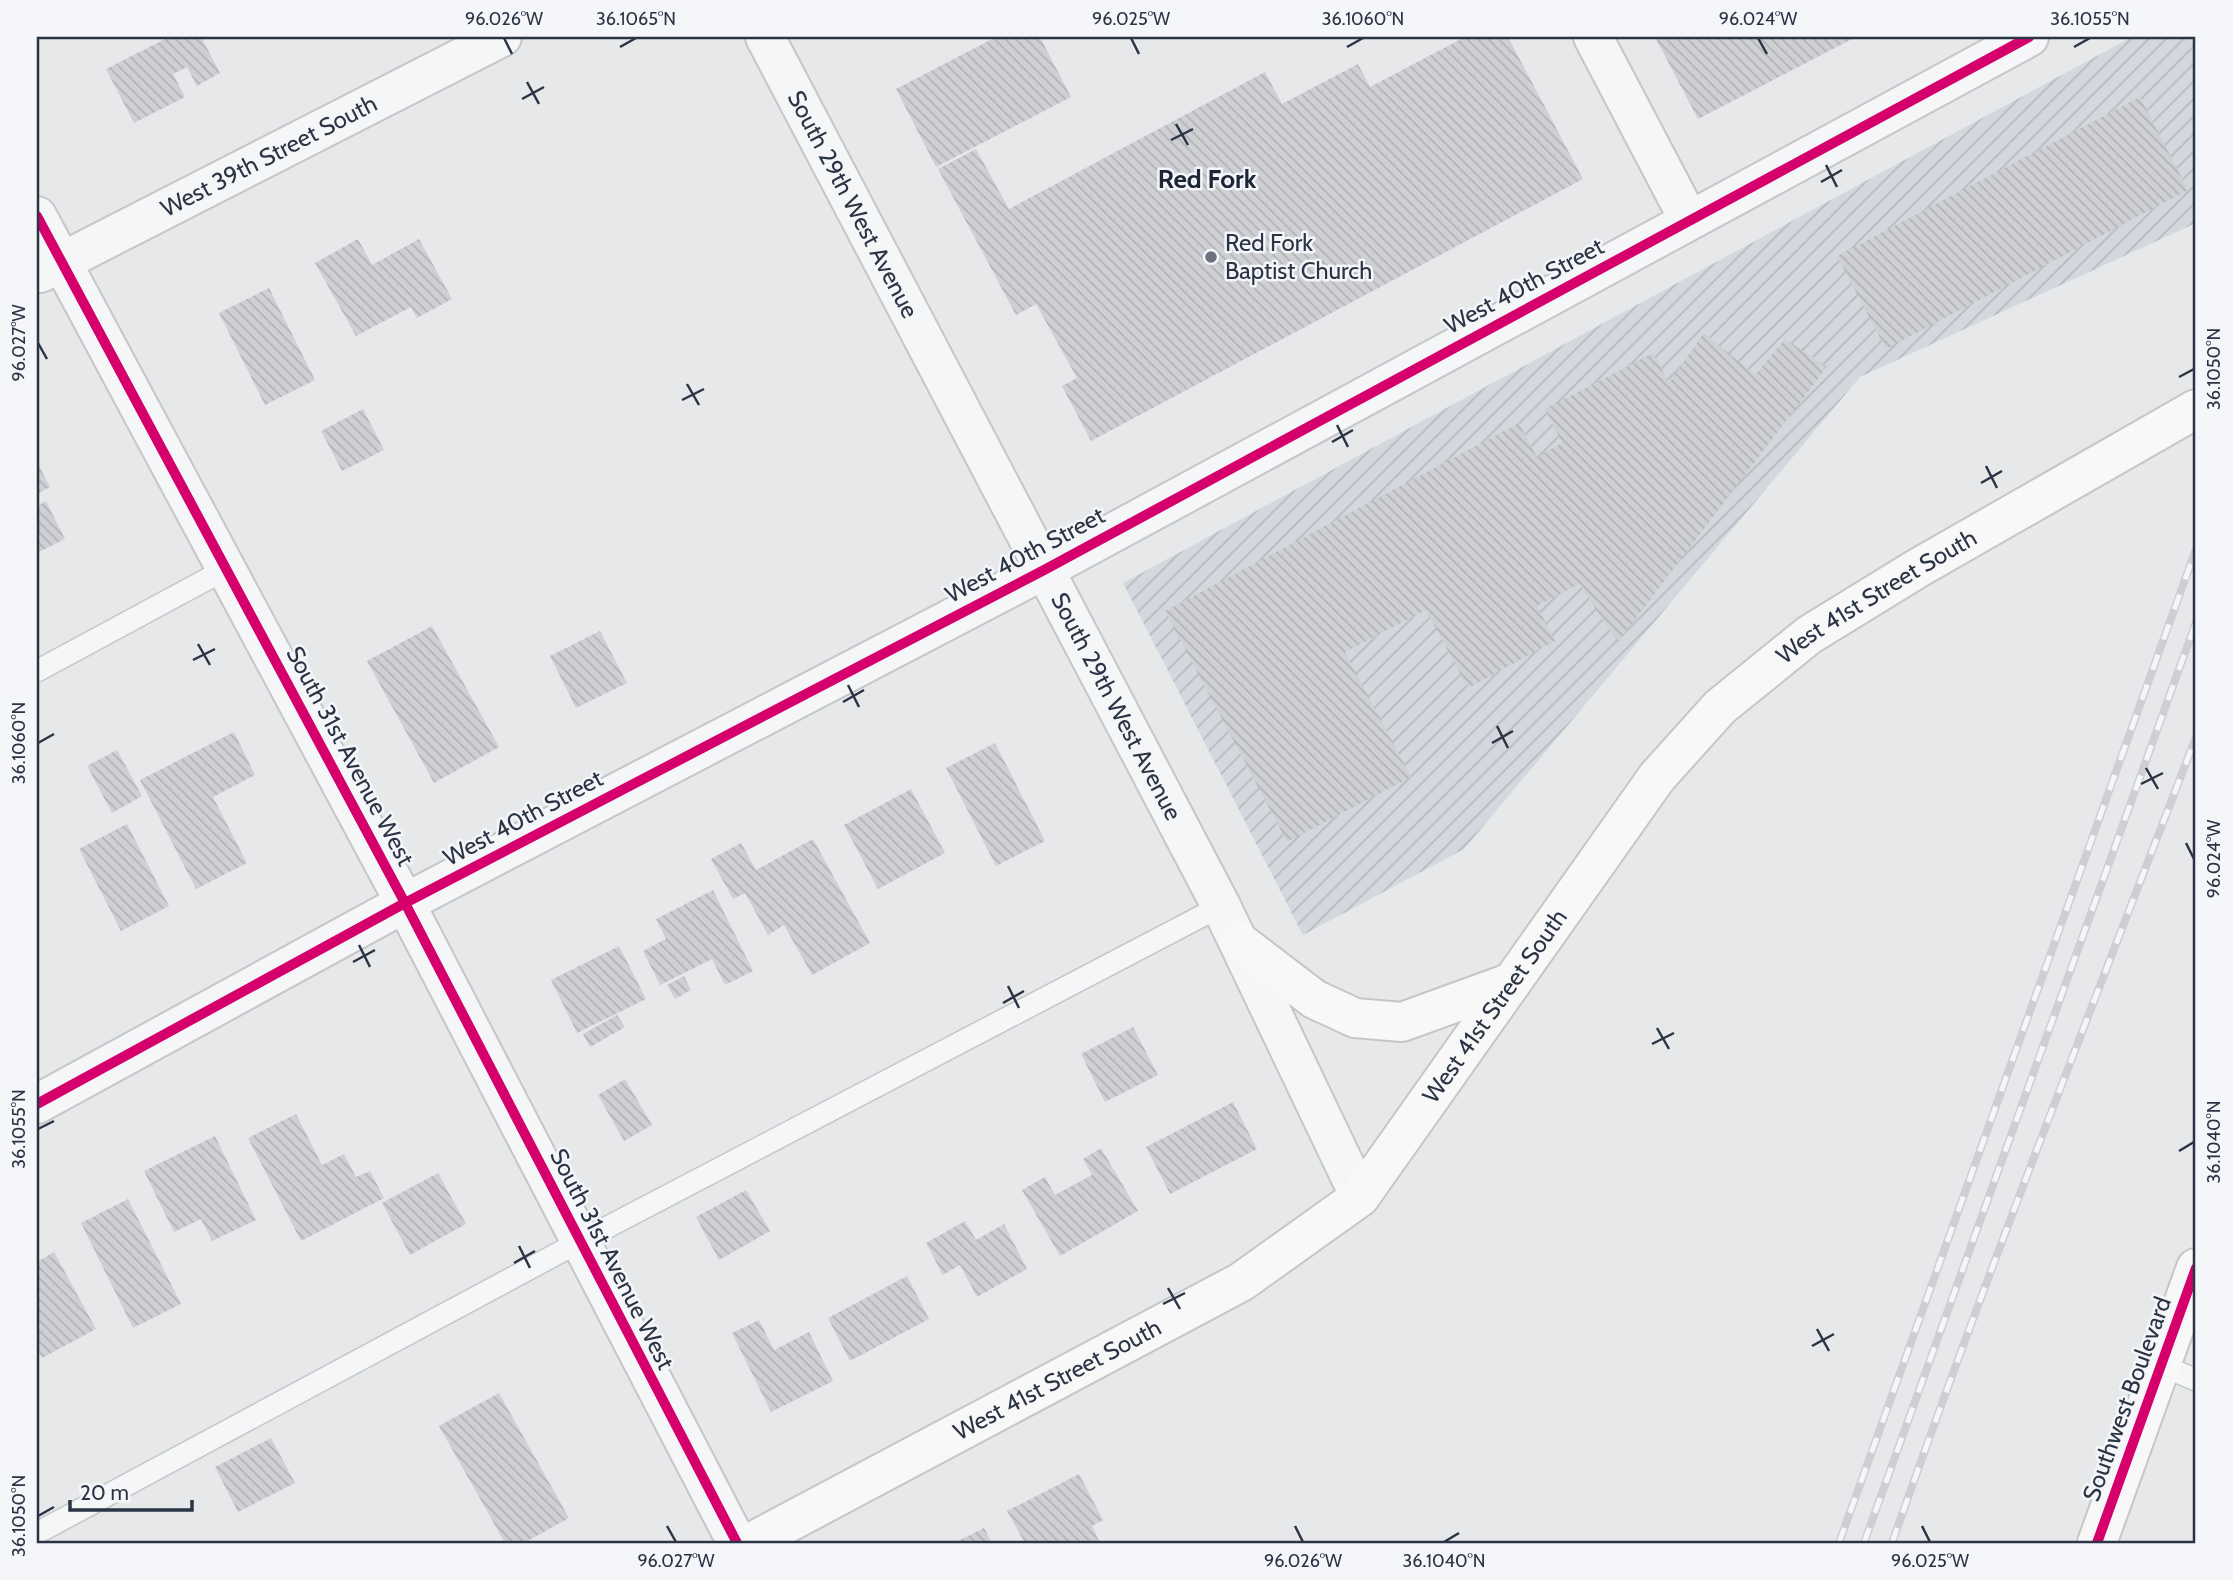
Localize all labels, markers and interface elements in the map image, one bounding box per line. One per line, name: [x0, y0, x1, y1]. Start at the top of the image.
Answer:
text: 96.026°W: [465, 8, 543, 30]
text: 36.1065°N: [596, 8, 676, 30]
text: 96.025°W: [1092, 8, 1170, 30]
text: 36.1060°N: [1322, 8, 1404, 30]
text: 96.024°W: [1719, 8, 1797, 30]
text: 36.1055°N: [2050, 8, 2130, 30]
street label: South 29th West Avenue: [782, 85, 925, 323]
street label: West 39th Street South: [156, 88, 382, 223]
district label: Red Fork: [1158, 163, 1257, 195]
place label: Red Fork Baptist Church: [1225, 228, 1372, 285]
street label: West 40th Street: [1439, 231, 1608, 340]
marker: Red Fork Baptist Church: [1203, 249, 1219, 265]
text: 96.027°W: [8, 304, 30, 382]
text: 36.1050°N: [2203, 328, 2225, 410]
street label: West 40th Street: [940, 500, 1109, 609]
street label: West 41st Street South: [1770, 523, 1981, 670]
street label: South 29th West Avenue: [1045, 588, 1188, 825]
street label: South 31st Avenue West: [280, 641, 421, 870]
text: 36.1060°N: [8, 702, 30, 784]
street label: West 40th Street: [438, 763, 607, 872]
text: 96.024°W: [2203, 820, 2225, 898]
street label: West 41st Street South: [1416, 903, 1573, 1108]
text: 36.1055°N: [8, 1089, 30, 1169]
text: 36.1040°N: [2203, 1101, 2225, 1183]
street label: South 31st Avenue West: [544, 1143, 681, 1374]
street label: Southwest Boulevard: [2076, 1293, 2177, 1505]
street label: West 41st Street South: [948, 1312, 1166, 1446]
scale bar: [70, 1468, 192, 1512]
text: 36.1050°N: [8, 1475, 30, 1557]
text: 20 m: [80, 1480, 129, 1505]
text: 96.027°W: [637, 1550, 715, 1572]
text: 96.026°W: [1264, 1550, 1342, 1572]
text: 36.1040°N: [1403, 1550, 1485, 1572]
text: 96.025°W: [1891, 1550, 1969, 1572]

